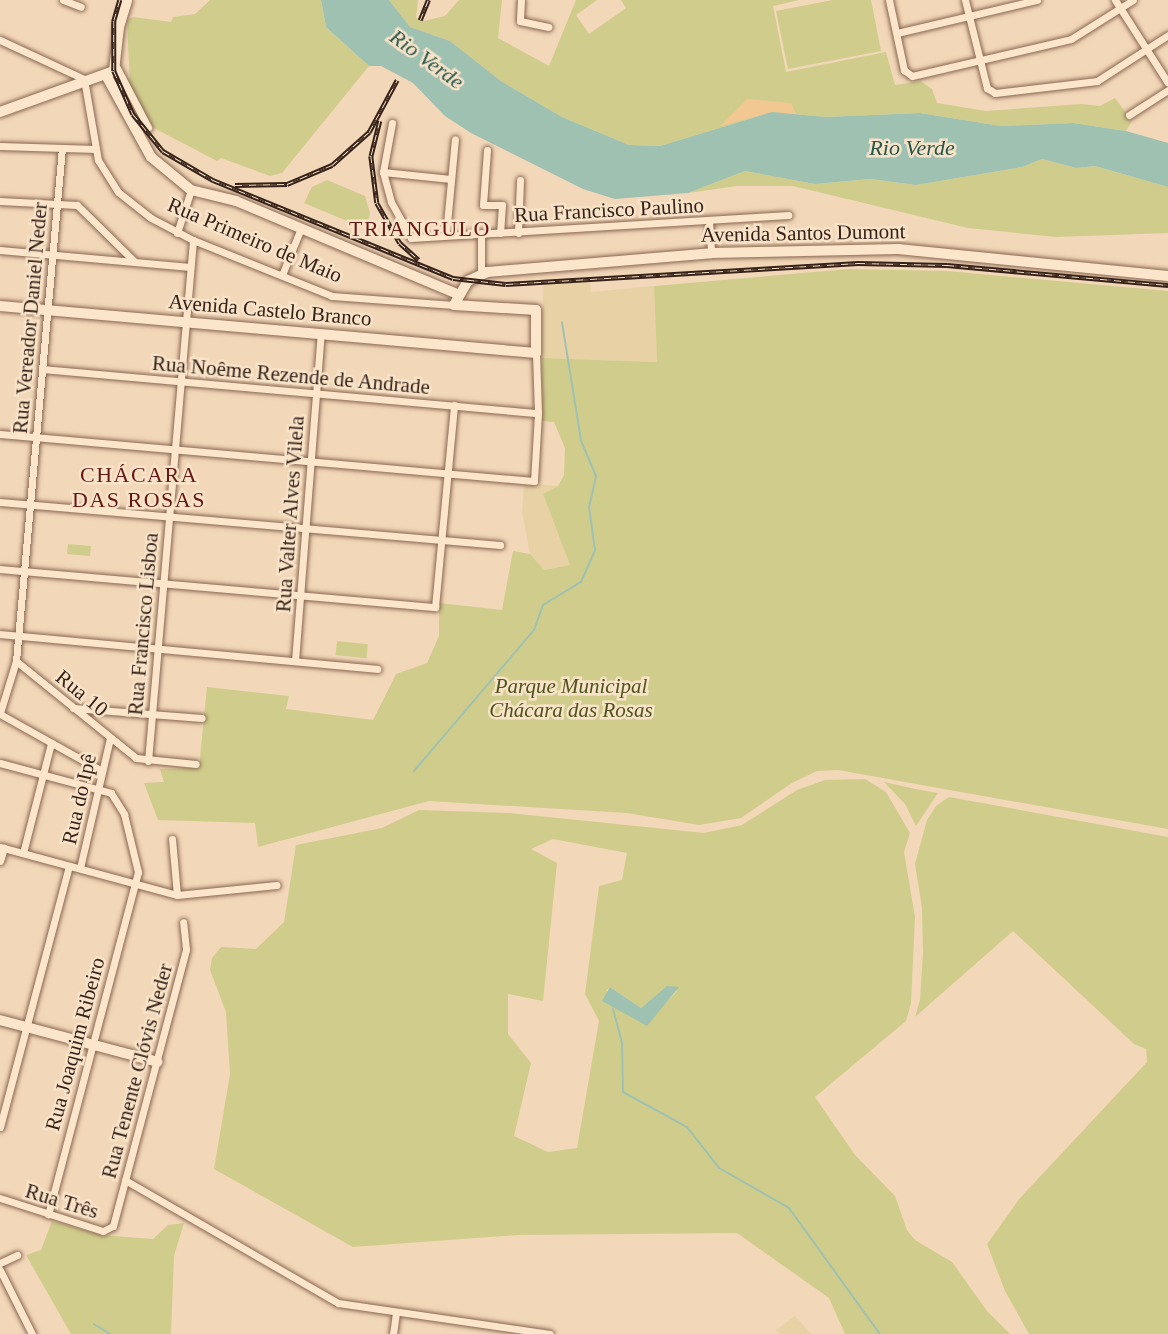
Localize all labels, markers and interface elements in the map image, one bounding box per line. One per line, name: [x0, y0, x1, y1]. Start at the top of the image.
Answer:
water label: Rio Verde: [385, 23, 469, 95]
water label: Rio Verde: [869, 135, 955, 161]
street label: Rua Primeiro de Maio: [164, 192, 346, 288]
street label: Rua Francisco Paulino: [513, 192, 705, 228]
street label: Rua Vereador Daniel Neder: [7, 201, 53, 435]
district label: TRIANGULO: [349, 216, 491, 242]
street label: Avenida Santos Dumont: [700, 219, 906, 247]
street label: Avenida Castelo Branco: [167, 289, 373, 331]
street label: Rua Noême Rezende de Andrade: [150, 350, 432, 400]
street label: Rua Valter Alves Vilela: [270, 414, 310, 614]
district label: CHÁCARA DAS ROSAS: [72, 461, 206, 512]
street label: Rua Francisco Lisboa: [122, 532, 164, 716]
street label: Rua 10: [51, 664, 113, 722]
park label: Parque Municipal Chácara das Rosas: [489, 673, 653, 723]
street label: Rua do Ipê: [56, 751, 102, 847]
street label: Rua Joaquim Ribeiro: [40, 955, 110, 1133]
street label: Rua Tenente Clóvis Neder: [96, 961, 178, 1181]
street label: Rua Três: [22, 1178, 102, 1224]

